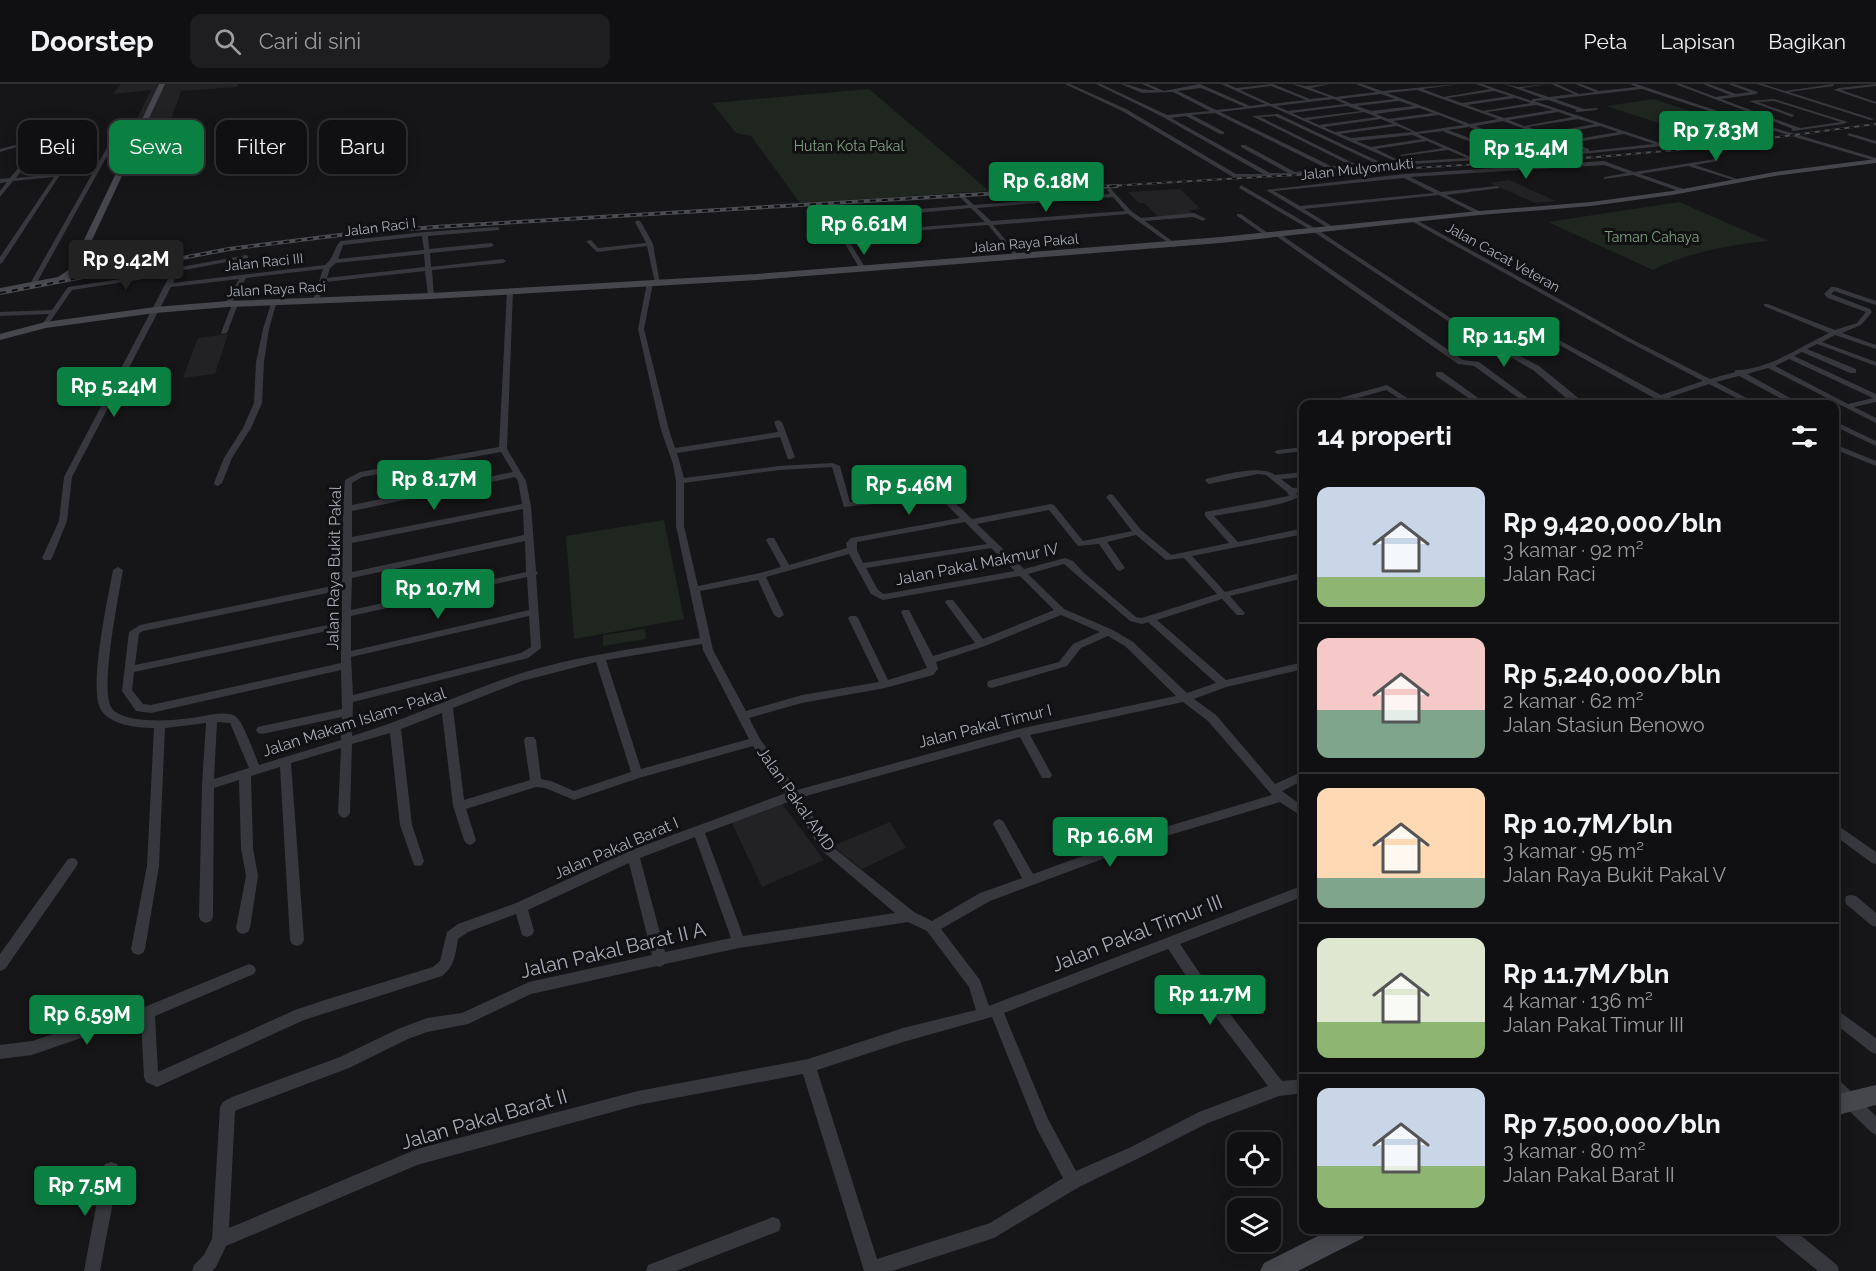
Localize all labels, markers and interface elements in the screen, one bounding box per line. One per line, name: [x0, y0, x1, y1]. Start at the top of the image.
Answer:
search box: [190, 14, 610, 68]
text: Doorstep: [30, 25, 154, 58]
icon: search: [211, 25, 244, 58]
text: Cari di sini: [259, 28, 361, 54]
text: Peta: [1584, 29, 1627, 54]
text: Lapisan: [1660, 29, 1735, 54]
text: Bagikan: [1768, 29, 1846, 54]
pin: Rp 7.83M: [1654, 111, 1778, 162]
text: Rp 7.83M: [1673, 118, 1759, 142]
chip: Beli: [18, 120, 97, 174]
chip: Sewa: [109, 120, 204, 174]
chip: Filter: [216, 120, 307, 174]
chip: Baru: [319, 120, 406, 174]
pin: Rp 15.4M: [1464, 129, 1588, 180]
text: Rp 15.4M: [1484, 136, 1568, 160]
park label: Hutan Kota Pakal: [794, 138, 904, 154]
street label: Jalan Mulyomukti: [1300, 155, 1414, 183]
pin: Rp 6.18M: [984, 162, 1108, 213]
text: Rp 6.18M: [1003, 169, 1089, 193]
pin: Rp 6.61M: [802, 205, 926, 256]
text: Rp 6.61M: [821, 212, 907, 236]
street label: Jalan Raci I: [343, 215, 417, 239]
street label: Jalan Cacat Veteran: [1443, 219, 1563, 295]
park label: Taman Cahaya: [1605, 229, 1699, 245]
street label: Jalan Raya Pakal: [971, 230, 1079, 256]
pin: Rp 9.42M: [64, 240, 188, 291]
text: Rp 9.42M: [83, 247, 169, 271]
street label: Jalan Raci III: [224, 250, 304, 274]
street label: Jalan Raya Raci: [226, 278, 326, 300]
pin: Rp 11.5M: [1442, 317, 1566, 368]
text: Rp 11.5M: [1462, 324, 1546, 348]
pin: Rp 5.24M: [52, 367, 176, 418]
text: Rp 5.24M: [71, 374, 157, 398]
icon: filters: [1788, 420, 1821, 453]
text: 14 properti: [1317, 421, 1452, 451]
pin: Rp 8.17M: [372, 460, 496, 511]
pin: Rp 5.46M: [847, 465, 971, 516]
text: Rp 8.17M: [391, 467, 477, 491]
text: Rp 5.46M: [865, 472, 953, 496]
street label: Jalan Raya Bukit Pakal: [323, 485, 345, 650]
text: Rp 9,420,000/bln: [1503, 508, 1722, 538]
icon: home: [1365, 511, 1437, 583]
text: 3 kamar · 92 m²: [1503, 538, 1643, 562]
street label: Jalan Pakal Makmur IV: [894, 539, 1060, 589]
text: Jalan Raci: [1503, 562, 1596, 586]
pin: Rp 10.7M: [376, 569, 500, 620]
text: Rp 10.7M: [395, 576, 481, 600]
text: Rp 5,240,000/bln: [1503, 659, 1721, 689]
icon: home: [1365, 662, 1437, 734]
street label: Jalan Makam Islam- Pakal: [260, 683, 449, 761]
text: 2 kamar · 62 m²: [1503, 689, 1644, 713]
street label: Jalan Pakal Timur I: [916, 700, 1054, 752]
text: Jalan Stasiun Benowo: [1503, 713, 1705, 737]
street label: Jalan Pakal AMD: [753, 743, 839, 855]
text: Rp 10.7M/bln: [1503, 809, 1673, 839]
icon: home: [1365, 812, 1437, 884]
street label: Jalan Pakal Barat I: [551, 813, 681, 883]
pin: Rp 16.6M: [1048, 817, 1172, 868]
text: Rp 16.6M: [1067, 824, 1153, 848]
text: 3 kamar · 95 m²: [1503, 839, 1644, 863]
text: Jalan Raya Bukit Pakal V: [1503, 863, 1726, 887]
street label: Jalan Pakal Timur III: [1048, 889, 1226, 977]
street label: Jalan Pakal Barat II A: [518, 917, 709, 983]
text: Rp 11.7M/bln: [1503, 959, 1670, 989]
icon: home: [1365, 962, 1437, 1034]
pin: Rp 11.7M: [1148, 975, 1272, 1026]
text: Rp 11.7M: [1168, 982, 1252, 1006]
text: 4 kamar · 136 m²: [1503, 989, 1653, 1013]
pin: Rp 6.59M: [25, 995, 149, 1046]
text: Rp 6.59M: [43, 1002, 131, 1026]
text: Jalan Pakal Timur III: [1503, 1013, 1684, 1037]
street label: Jalan Pakal Barat II: [398, 1084, 570, 1154]
text: Rp 7,500,000/bln: [1503, 1109, 1721, 1139]
icon: home: [1365, 1112, 1437, 1184]
map controls: [1227, 1132, 1281, 1252]
button: locate: [1227, 1132, 1281, 1186]
text: 3 kamar · 80 m²: [1503, 1139, 1645, 1163]
text: Jalan Pakal Barat II: [1503, 1163, 1675, 1187]
pin: Rp 7.5M: [30, 1166, 140, 1217]
text: Rp 7.5M: [48, 1173, 122, 1197]
button: layers: [1227, 1198, 1281, 1252]

